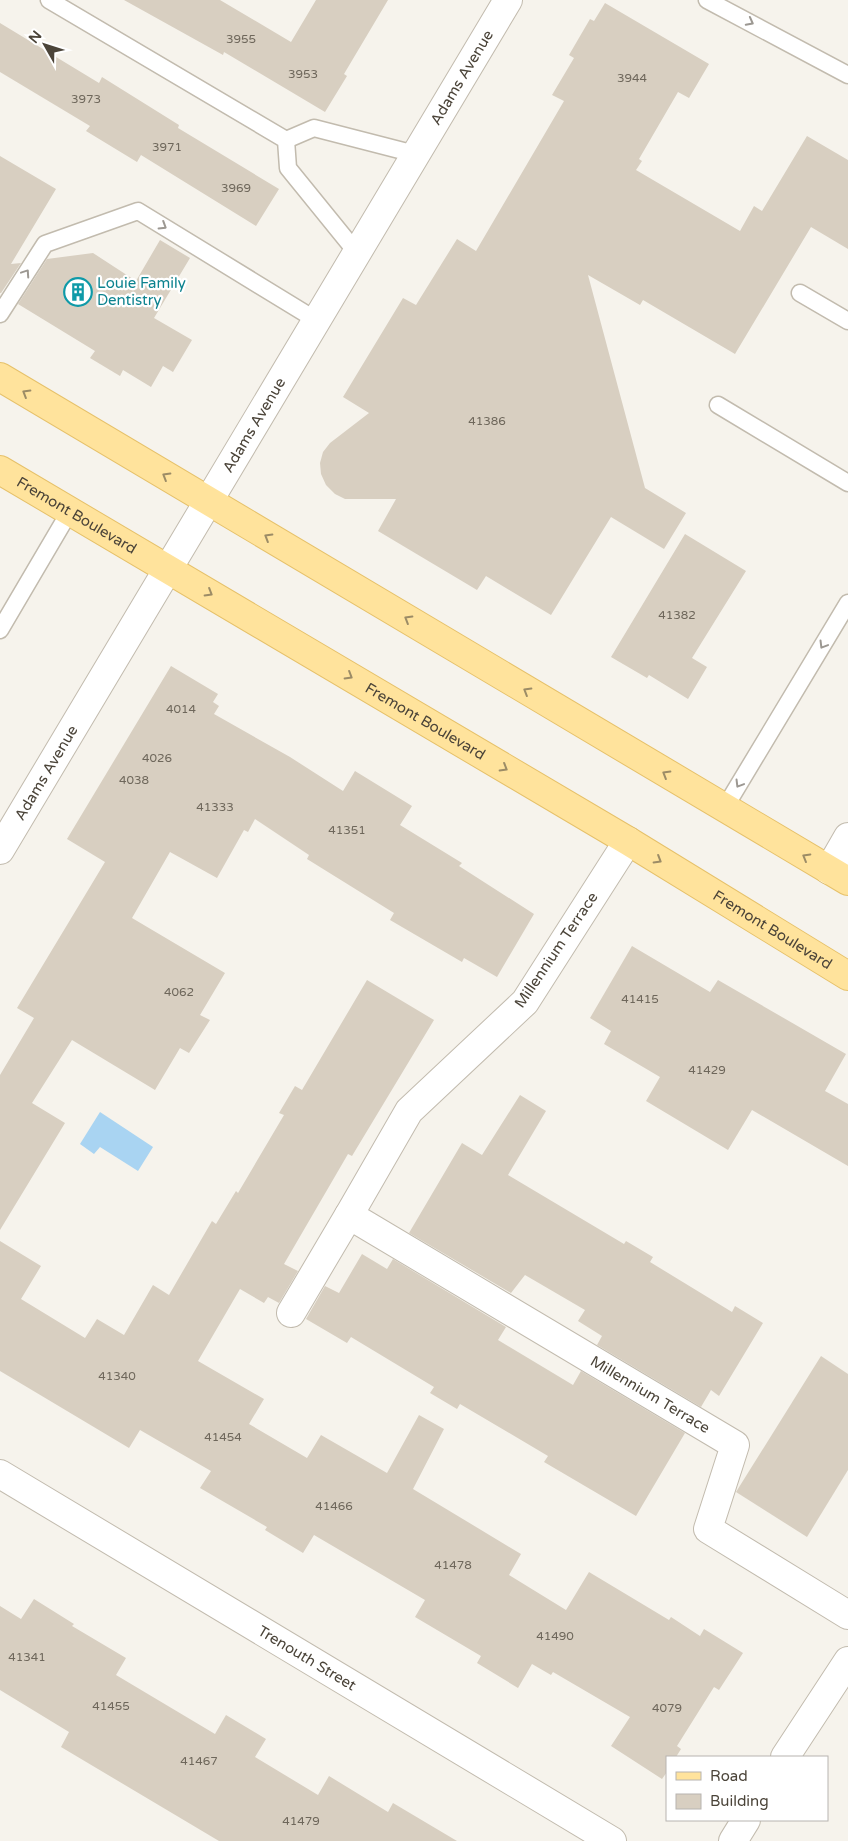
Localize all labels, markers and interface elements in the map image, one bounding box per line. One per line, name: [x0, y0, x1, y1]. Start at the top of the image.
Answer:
one-way arrow: [745, 16, 754, 26]
north arrow: [20, 20, 70, 70]
text: N: [25, 27, 45, 47]
street label: Adams Avenue: [426, 27, 497, 128]
house number: 3955: [226, 32, 256, 46]
house number: 3953: [288, 67, 318, 81]
house number: 3944: [617, 71, 648, 85]
house number: 3973: [71, 92, 101, 106]
house number: 3971: [152, 140, 182, 154]
house number: 3969: [221, 181, 251, 195]
one-way arrow: [158, 220, 167, 230]
one-way arrow: [20, 269, 29, 278]
place label: Louie Family Dentistry: [97, 274, 186, 309]
building icon: Louie Family Dentistry: [63, 277, 93, 307]
street label: Adams Avenue: [219, 374, 289, 476]
one-way arrow: [23, 389, 32, 399]
house number: 41386: [468, 414, 506, 428]
street label: Fremont Boulevard: [13, 473, 140, 558]
one-way arrow: [162, 473, 171, 483]
one-way arrow: [264, 533, 273, 543]
one-way arrow: [204, 587, 213, 597]
house number: 41382: [658, 608, 696, 622]
one-way arrow: [404, 616, 413, 626]
one-way arrow: [819, 639, 829, 648]
one-way arrow: [343, 670, 352, 680]
street label: Fremont Boulevard: [362, 679, 489, 764]
one-way arrow: [523, 687, 532, 697]
house number: 4014: [166, 702, 197, 716]
street label: Adams Avenue: [11, 722, 81, 824]
house number: 4026: [142, 751, 172, 765]
one-way arrow: [498, 761, 507, 771]
one-way arrow: [663, 771, 672, 781]
house number: 4038: [119, 773, 149, 787]
one-way arrow: [735, 778, 745, 787]
house number: 41333: [196, 800, 234, 814]
house number: 41351: [328, 823, 366, 837]
one-way arrow: [653, 853, 662, 863]
one-way arrow: [802, 853, 811, 863]
street label: Fremont Boulevard: [710, 886, 835, 973]
street label: Millennium Terrace: [511, 889, 601, 1011]
house number: 4062: [164, 985, 194, 999]
house number: 41415: [621, 992, 659, 1006]
house number: 41429: [688, 1063, 726, 1077]
street label: Millennium Terrace: [587, 1352, 713, 1437]
house number: 41340: [98, 1369, 136, 1383]
house number: 41454: [204, 1430, 242, 1444]
house number: 41466: [315, 1499, 353, 1513]
house number: 41478: [434, 1558, 472, 1572]
street label: Trenouth Street: [255, 1622, 360, 1695]
house number: 41490: [536, 1629, 574, 1643]
house number: 41341: [8, 1650, 46, 1664]
house number: 41455: [92, 1699, 130, 1713]
house number: 4079: [652, 1701, 682, 1715]
house number: 41467: [180, 1754, 218, 1768]
legend: [666, 1756, 828, 1821]
text: Road: [710, 1767, 748, 1785]
text: Building: [710, 1792, 769, 1810]
house number: 41479: [282, 1814, 320, 1828]

